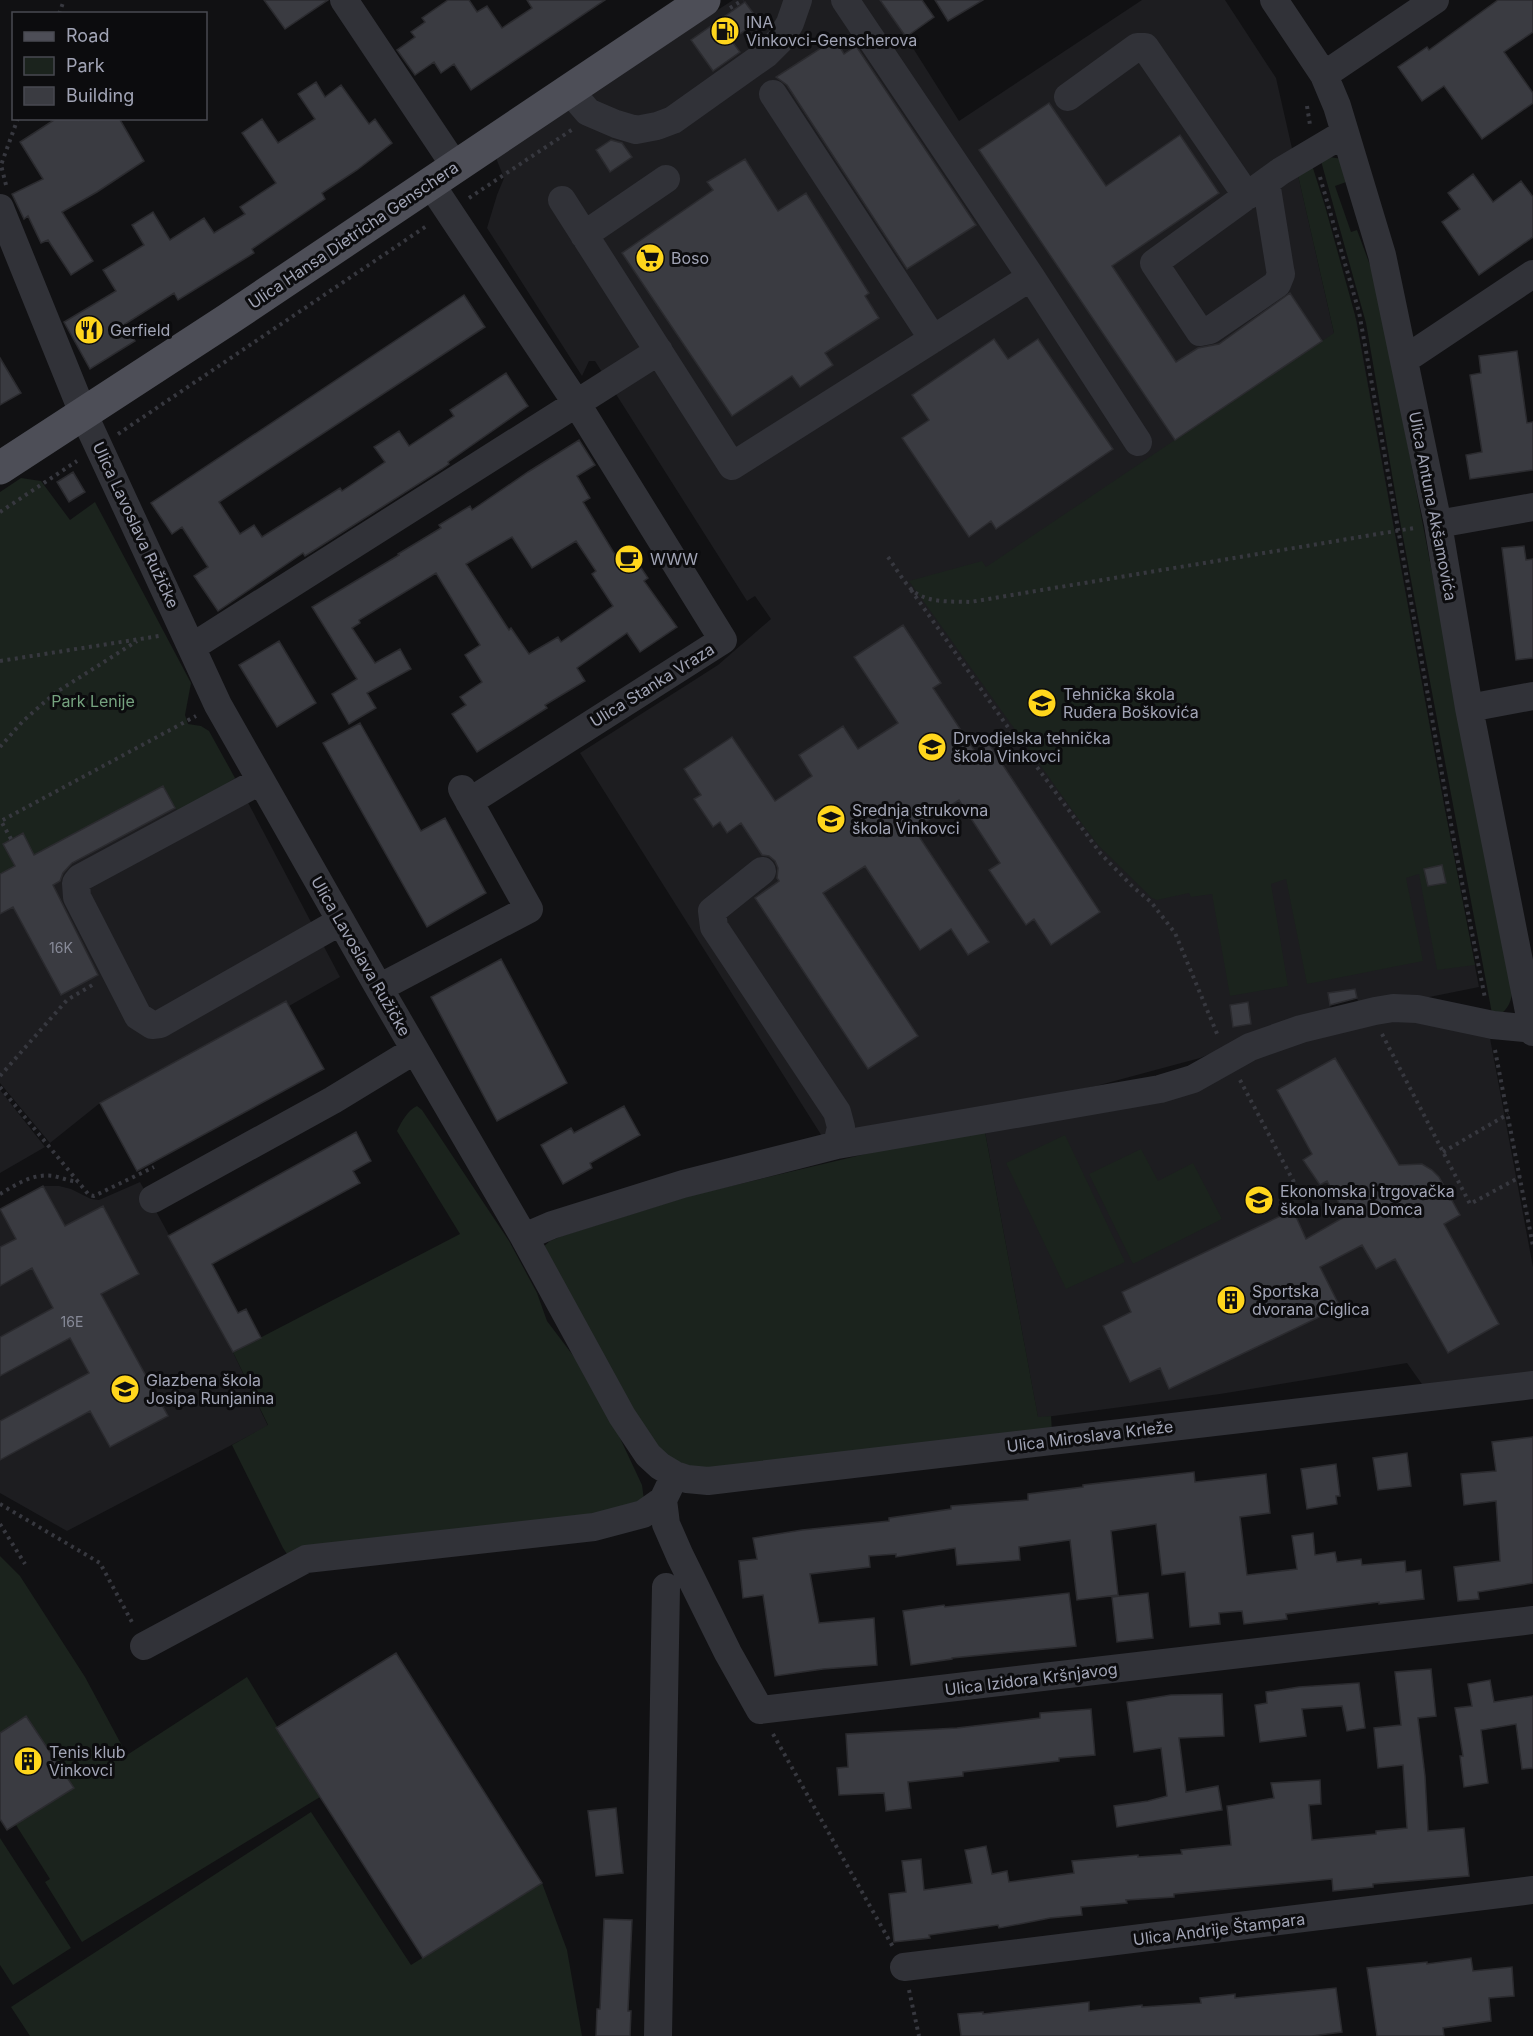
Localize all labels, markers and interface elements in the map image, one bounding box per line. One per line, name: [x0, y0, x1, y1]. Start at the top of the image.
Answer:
legend: [12, 12, 207, 120]
place label: INA Vinkovci-Genscherova: [746, 12, 917, 50]
fuel station icon: INA Vinkovci-Genscherova: [709, 15, 741, 47]
text: Road: [66, 25, 109, 46]
text: Park: [66, 55, 105, 76]
text: Building: [66, 85, 134, 106]
street label: Ulica Hansa Dietricha Genschera: [244, 157, 462, 313]
supermarket icon: Boso: [634, 242, 666, 274]
place label: Boso: [671, 248, 709, 268]
restaurant icon: Gerfield: [73, 314, 105, 346]
place label: Gerfield: [110, 320, 170, 340]
street label: Ulica Antuna Akšamovića: [1405, 410, 1461, 602]
street label: Ulica Lavoslava Ružičke: [89, 439, 183, 611]
cafe icon: WWW: [613, 543, 645, 575]
place label: WWW: [650, 549, 698, 569]
street label: Ulica Stanka Vraza: [586, 639, 718, 731]
place label: Tehnička škola Ruđera Boškovića: [1063, 684, 1199, 722]
school or university icon: Tehnička škola Ruđera Boškovića: [1026, 687, 1058, 719]
park label: Park Lenije: [51, 691, 135, 711]
place label: Drvodjelska tehnička škola Vinkovci: [953, 728, 1111, 766]
school or university icon: Drvodjelska tehnička škola Vinkovci: [916, 731, 948, 763]
place label: Srednja strukovna škola Vinkovci: [852, 800, 988, 838]
school or university icon: Srednja strukovna škola Vinkovci: [815, 803, 847, 835]
street label: Ulica Lavoslava Ružičke: [307, 872, 415, 1040]
house number: 16K: [49, 939, 73, 956]
place label: Ekonomska i trgovačka škola Ivana Domca: [1280, 1181, 1455, 1219]
school or university icon: Ekonomska i trgovačka škola Ivana Domca: [1243, 1184, 1275, 1216]
place label: Sportska dvorana Ciglica: [1252, 1281, 1370, 1319]
building icon: Sportska dvorana Ciglica: [1215, 1284, 1247, 1316]
house number: 16E: [61, 1313, 83, 1330]
place label: Glazbena škola Josipa Runjanina: [146, 1370, 274, 1408]
school or university icon: Glazbena škola Josipa Runjanina: [109, 1373, 141, 1405]
street label: Ulica Miroslava Krleže: [1006, 1416, 1174, 1456]
street label: Ulica Izidora Kršnjavog: [944, 1658, 1118, 1700]
place label: Tenis klub Vinkovci: [49, 1742, 126, 1780]
building icon: Tenis klub Vinkovci: [12, 1745, 44, 1777]
street label: Ulica Andrije Štampara: [1132, 1909, 1306, 1949]

